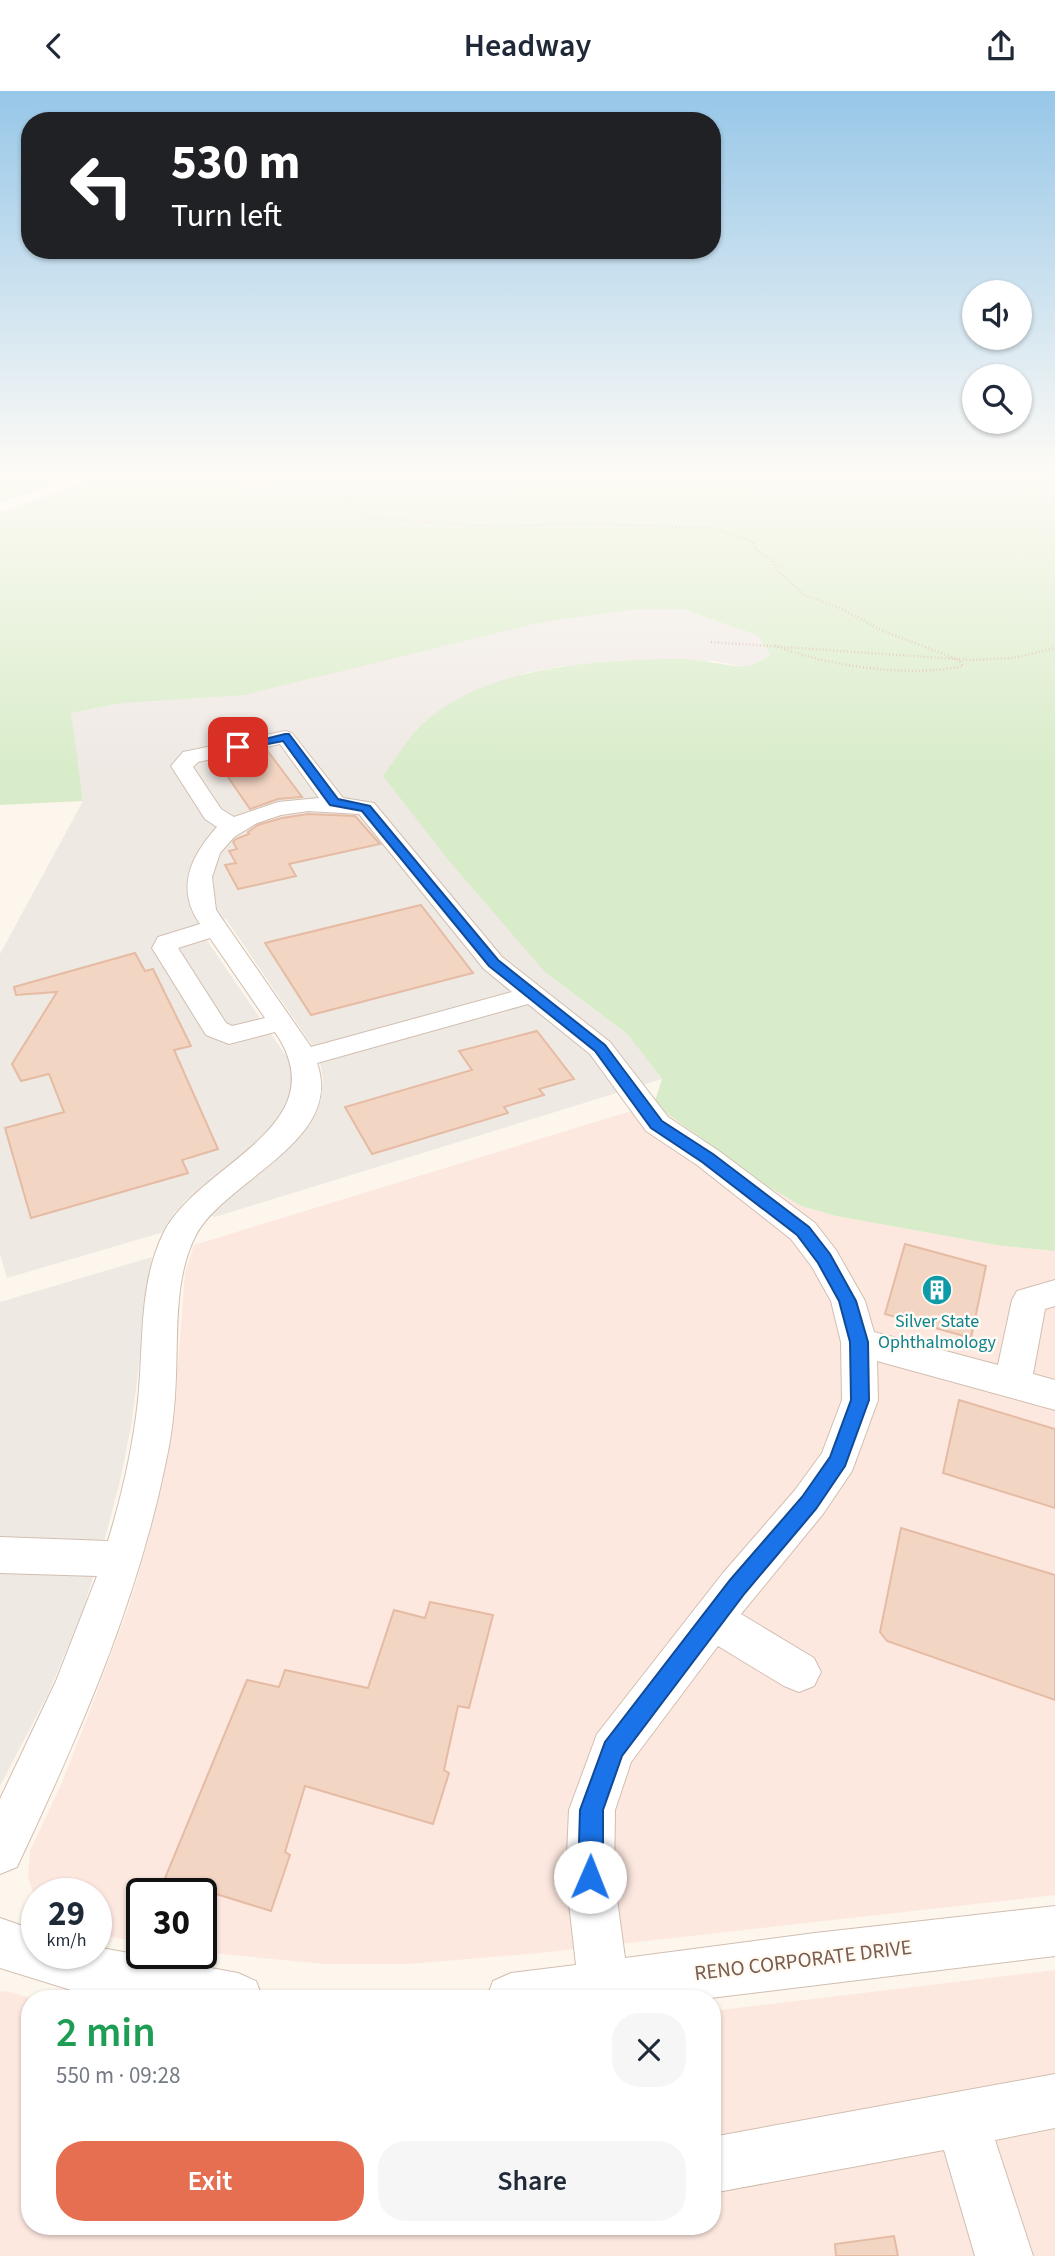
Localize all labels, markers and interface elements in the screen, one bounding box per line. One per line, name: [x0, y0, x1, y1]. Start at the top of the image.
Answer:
text: Headway: [464, 23, 591, 69]
icon: back: [35, 27, 73, 65]
icon: share: [982, 27, 1020, 65]
text: 530 m: [171, 128, 300, 198]
icon: left: [56, 140, 147, 231]
text: Turn left: [171, 193, 282, 239]
map controls: [962, 280, 1032, 434]
button: sound: [962, 280, 1032, 350]
button: search: [962, 364, 1032, 434]
pin: [208, 717, 268, 777]
icon: arrive: [219, 728, 257, 766]
building icon: Silver State Ophthalmology: [920, 1273, 954, 1307]
place label: Silver State Ophthalmology: [878, 1309, 997, 1355]
position arrow: [553, 1840, 627, 1914]
speed limit sign: 30: [126, 1878, 217, 1969]
text: 29: [48, 1889, 85, 1939]
text: km/h: [47, 1928, 86, 1953]
street label: RENO CORPORATE DRIVE: [693, 1932, 913, 1988]
text: 2 min: [56, 2003, 156, 2063]
button: close: [612, 2013, 686, 2087]
text: 550 m · 09:28: [56, 2059, 180, 2092]
button: Exit: [56, 2141, 364, 2221]
button: Share: [378, 2141, 686, 2221]

